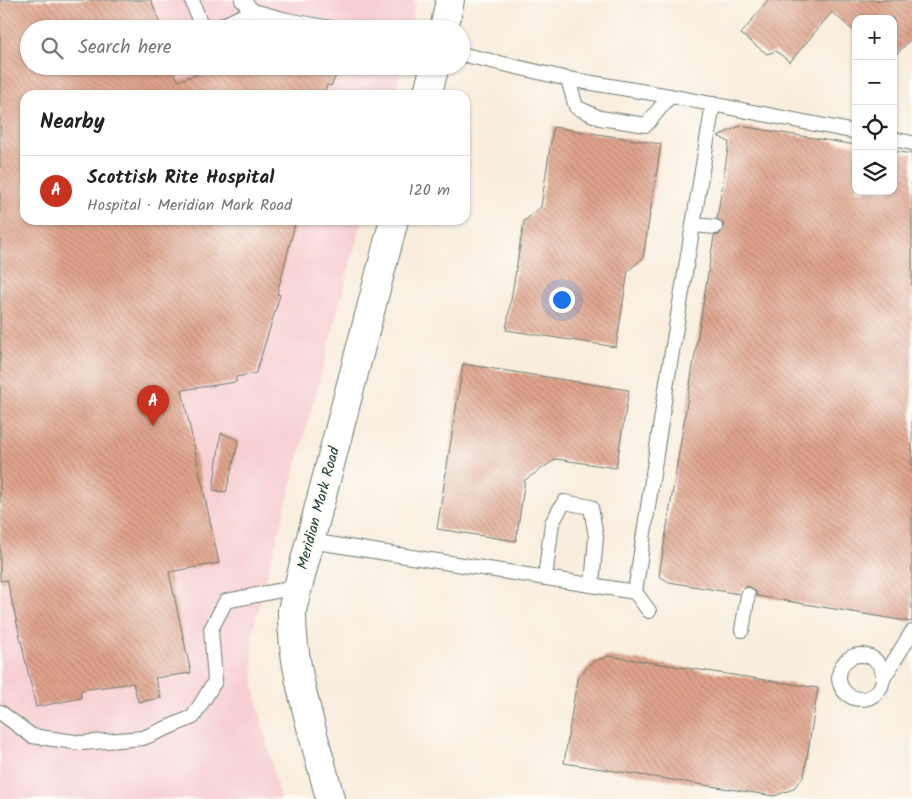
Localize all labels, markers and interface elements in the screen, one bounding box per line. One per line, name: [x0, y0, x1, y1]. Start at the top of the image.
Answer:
map controls: [852, 15, 897, 195]
button: +: [852, 15, 897, 60]
search box: [20, 20, 470, 75]
text: Search here: [78, 33, 172, 63]
icon: search: [38, 34, 66, 62]
button: −: [852, 60, 897, 105]
button: locate: [852, 105, 897, 150]
text: Nearby: [40, 106, 105, 139]
button: layers: [852, 150, 897, 195]
text: Scottish Rite Hospital: [87, 163, 274, 193]
text: A: [51, 178, 61, 203]
text: 120 m: [409, 178, 450, 203]
text: Hospital · Meridian Mark Road: [87, 193, 292, 218]
your location: [549, 287, 575, 313]
pin: A: [137, 385, 169, 426]
street label: Meridian Mark Road: [291, 444, 347, 572]

